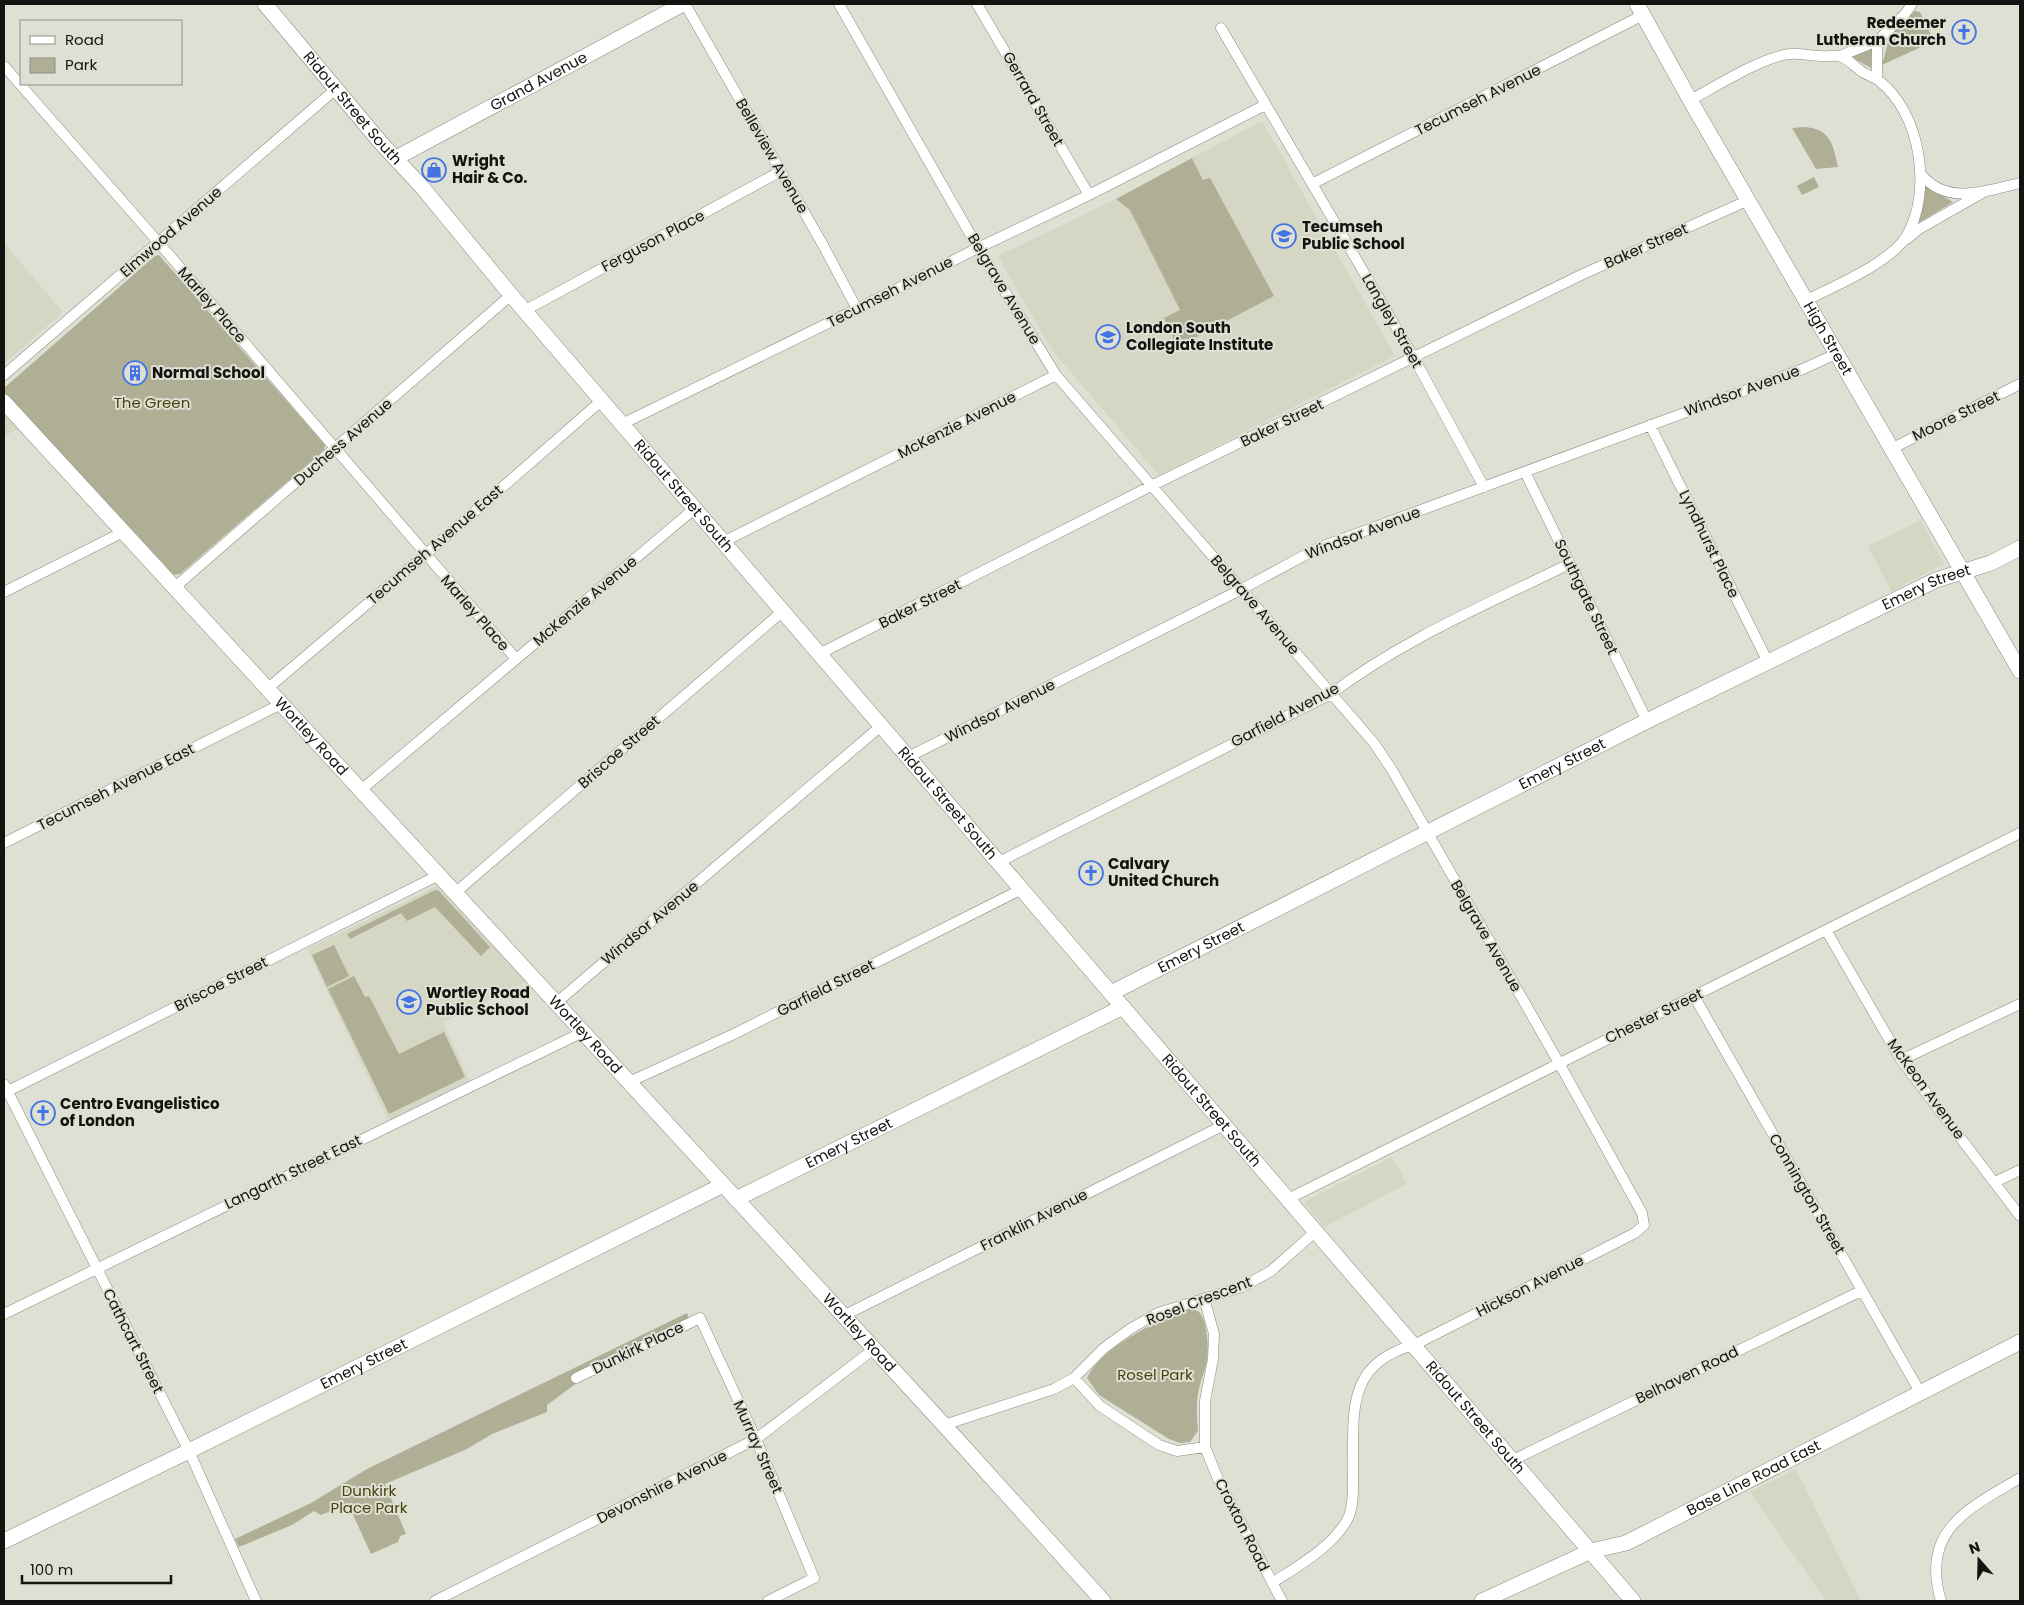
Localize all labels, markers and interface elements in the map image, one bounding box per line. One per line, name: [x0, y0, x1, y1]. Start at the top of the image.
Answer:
place label: Redeemer Lutheran Church: [1816, 12, 1947, 50]
church icon: Redeemer Lutheran Church: [1951, 19, 1977, 45]
legend: [20, 20, 182, 85]
text: Road: [65, 29, 104, 50]
street label: Grand Avenue: [486, 46, 591, 116]
street label: Ridout Street South: [299, 47, 407, 169]
street label: Gerrard Street: [998, 48, 1069, 150]
text: Park: [65, 54, 97, 75]
street label: Tecumseh Avenue: [1411, 59, 1544, 140]
street label: Belleview Avenue: [731, 95, 814, 217]
place label: Wright Hair & Co.: [452, 150, 528, 188]
shop icon: Wright Hair & Co.: [421, 157, 447, 183]
street label: Elmwood Avenue: [115, 181, 226, 282]
street label: Ferguson Place: [597, 204, 708, 277]
place label: Tecumseh Public School: [1302, 216, 1405, 254]
street label: Baker Street: [1600, 218, 1691, 273]
school or university icon: Tecumseh Public School: [1271, 223, 1297, 249]
street label: Belgrave Avenue: [963, 229, 1046, 348]
street label: Tecumseh Avenue: [823, 251, 956, 332]
street label: Marley Place: [173, 262, 251, 347]
street label: Langley Street: [1357, 270, 1428, 372]
street label: High Street: [1799, 297, 1858, 379]
place label: London South Collegiate Institute: [1126, 317, 1273, 355]
school or university icon: London South Collegiate Institute: [1095, 324, 1121, 350]
building icon: Normal School: [122, 360, 148, 386]
street label: Windsor Avenue: [1681, 360, 1802, 421]
place label: Normal School: [152, 362, 265, 383]
street label: Moore Street: [1909, 385, 2003, 446]
street label: McKenzie Avenue: [894, 386, 1019, 463]
park label: The Green: [114, 392, 190, 413]
street label: Duchess Avenue: [289, 393, 396, 490]
street label: Baker Street: [1237, 393, 1327, 452]
street label: Ridout Street South: [629, 435, 738, 557]
street label: Tecumseh Avenue East: [362, 480, 507, 610]
street label: Lyndhurst Place: [1674, 486, 1745, 601]
street label: Windsor Avenue: [1302, 501, 1423, 564]
street label: Southgate Street: [1549, 536, 1624, 658]
street label: Belgrave Avenue: [1206, 550, 1305, 659]
street label: McKenzie Avenue: [528, 551, 641, 650]
street label: Emery Street: [1878, 559, 1973, 615]
street label: Marley Place: [436, 570, 514, 655]
street label: Baker Street: [875, 574, 965, 633]
street label: Windsor Avenue: [941, 674, 1059, 747]
street label: Garfield Avenue: [1227, 677, 1342, 752]
street label: Wortley Road: [270, 692, 353, 780]
street label: Briscoe Street: [573, 710, 664, 793]
street label: Emery Street: [1515, 733, 1609, 794]
street label: Tecumseh Avenue East: [34, 738, 198, 835]
street label: Ridout Street South: [893, 742, 1002, 864]
place label: Calvary United Church: [1108, 853, 1219, 891]
church icon: Calvary United Church: [1078, 860, 1104, 886]
street label: Windsor Avenue: [596, 876, 703, 970]
street label: Belgrave Avenue: [1446, 876, 1527, 996]
street label: Emery Street: [1154, 916, 1248, 978]
street label: Briscoe Street: [170, 951, 271, 1016]
street label: Garfield Street: [773, 954, 878, 1021]
place label: Wortley Road Public School: [426, 982, 530, 1020]
street label: Chester Street: [1601, 983, 1706, 1048]
school or university icon: Wortley Road Public School: [396, 989, 422, 1015]
street label: Wortley Road: [544, 990, 627, 1078]
street label: McKeon Avenue: [1883, 1034, 1970, 1143]
street label: Ridout Street South: [1157, 1049, 1266, 1171]
place label: Centro Evangelistico of London: [60, 1093, 220, 1131]
church icon: Centro Evangelistico of London: [30, 1100, 56, 1126]
street label: Emery Street: [802, 1112, 896, 1173]
street label: Langarth Street East: [221, 1129, 365, 1214]
street label: Connington Street: [1764, 1129, 1851, 1258]
street label: Franklin Avenue: [976, 1183, 1091, 1256]
street label: Hickson Avenue: [1472, 1249, 1587, 1322]
street label: Rosel Crescent: [1143, 1271, 1255, 1330]
street label: Cathcart Street: [98, 1285, 169, 1397]
street label: Wortley Road: [818, 1289, 901, 1376]
street label: Dunkirk Place: [588, 1316, 687, 1379]
street label: Emery Street: [317, 1333, 411, 1394]
street label: Belhaven Road: [1632, 1341, 1742, 1409]
street label: Ridout Street South: [1421, 1356, 1530, 1478]
park label: Rosel Park: [1117, 1364, 1193, 1385]
street label: Murray Street: [728, 1397, 788, 1497]
street label: Base Line Road East: [1683, 1435, 1824, 1520]
street label: Devonshire Avenue: [593, 1445, 731, 1529]
street label: Croxton Road: [1210, 1475, 1275, 1575]
park label: Dunkirk Place Park: [330, 1480, 408, 1518]
north arrow: [1954, 1535, 2004, 1585]
text: N: [1966, 1537, 1983, 1559]
scale bar: [22, 1552, 171, 1584]
text: 100 m: [30, 1559, 73, 1580]

